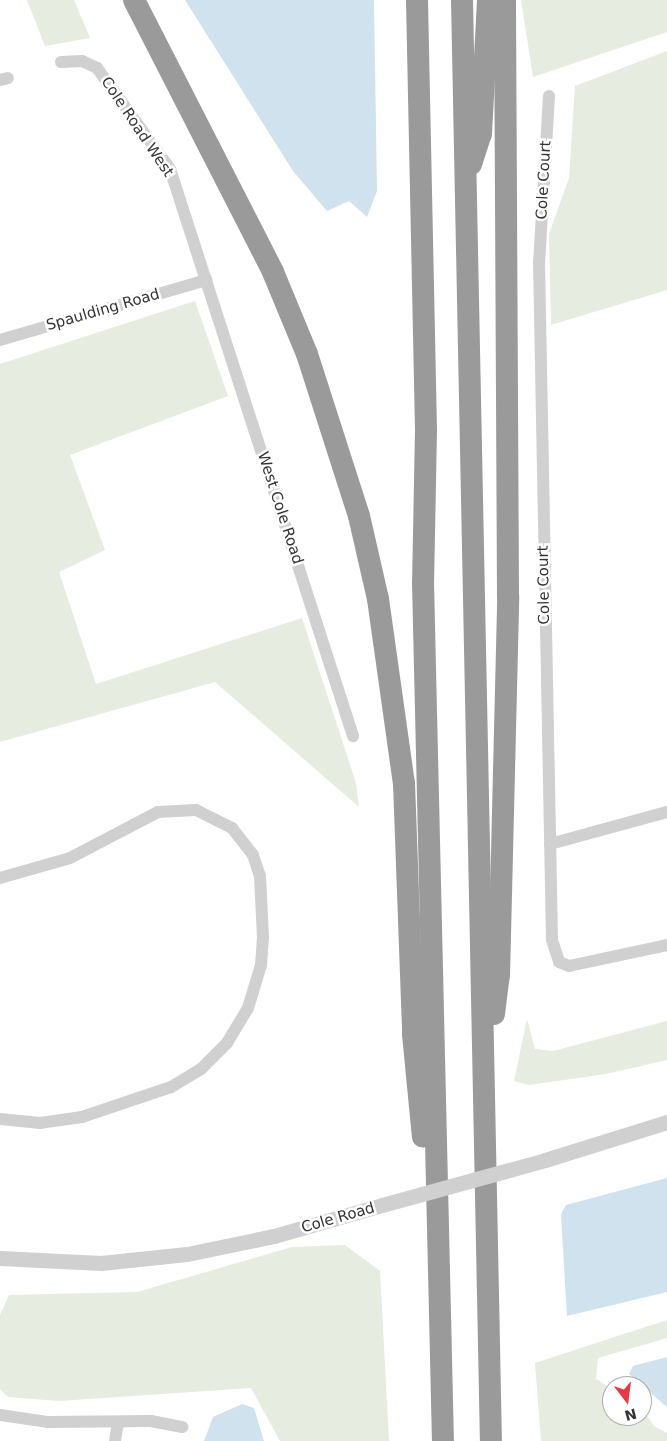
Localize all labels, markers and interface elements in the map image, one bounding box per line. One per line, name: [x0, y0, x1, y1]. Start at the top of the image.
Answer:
street label: Cole Road West: [97, 73, 177, 181]
street label: Cole Court: [533, 140, 555, 220]
street label: Spaulding Road: [44, 285, 162, 335]
street label: West Cole Road: [253, 450, 307, 566]
street label: Cole Court: [534, 545, 554, 625]
street label: Cole Road: [299, 1199, 377, 1237]
north arrow: [602, 1376, 652, 1426]
text: N: [623, 1405, 638, 1424]

